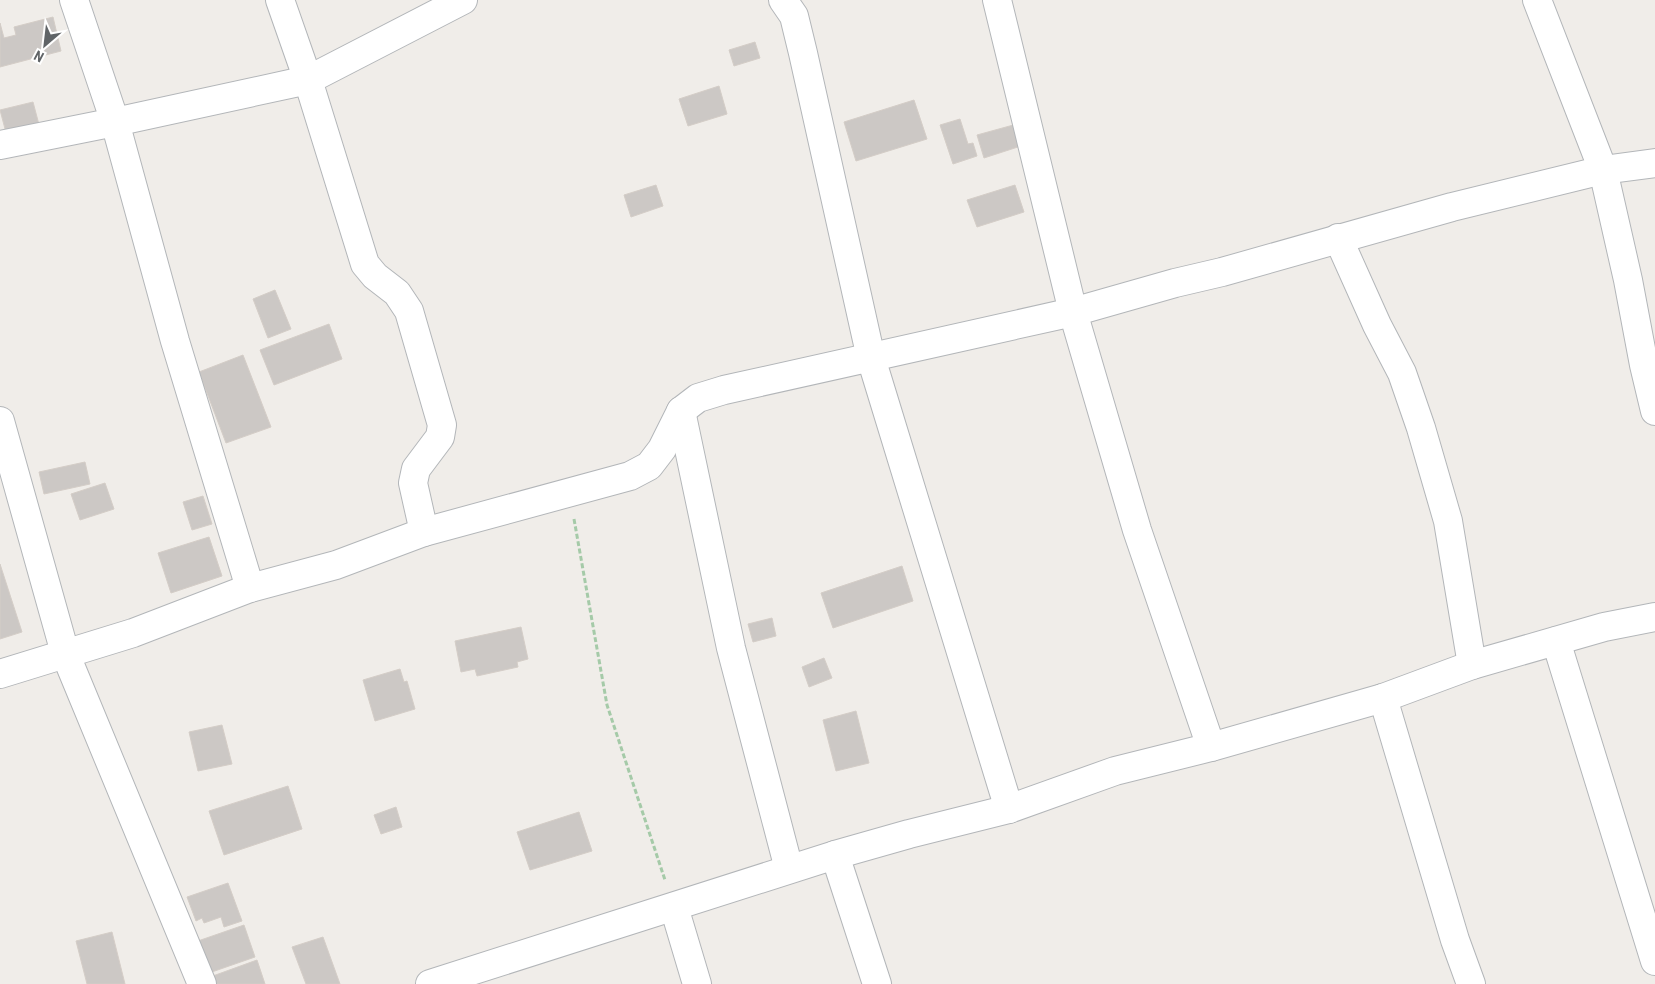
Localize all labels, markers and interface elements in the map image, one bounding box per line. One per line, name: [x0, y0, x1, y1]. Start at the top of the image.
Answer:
north arrow: [20, 20, 70, 70]
text: N: [31, 47, 46, 66]

